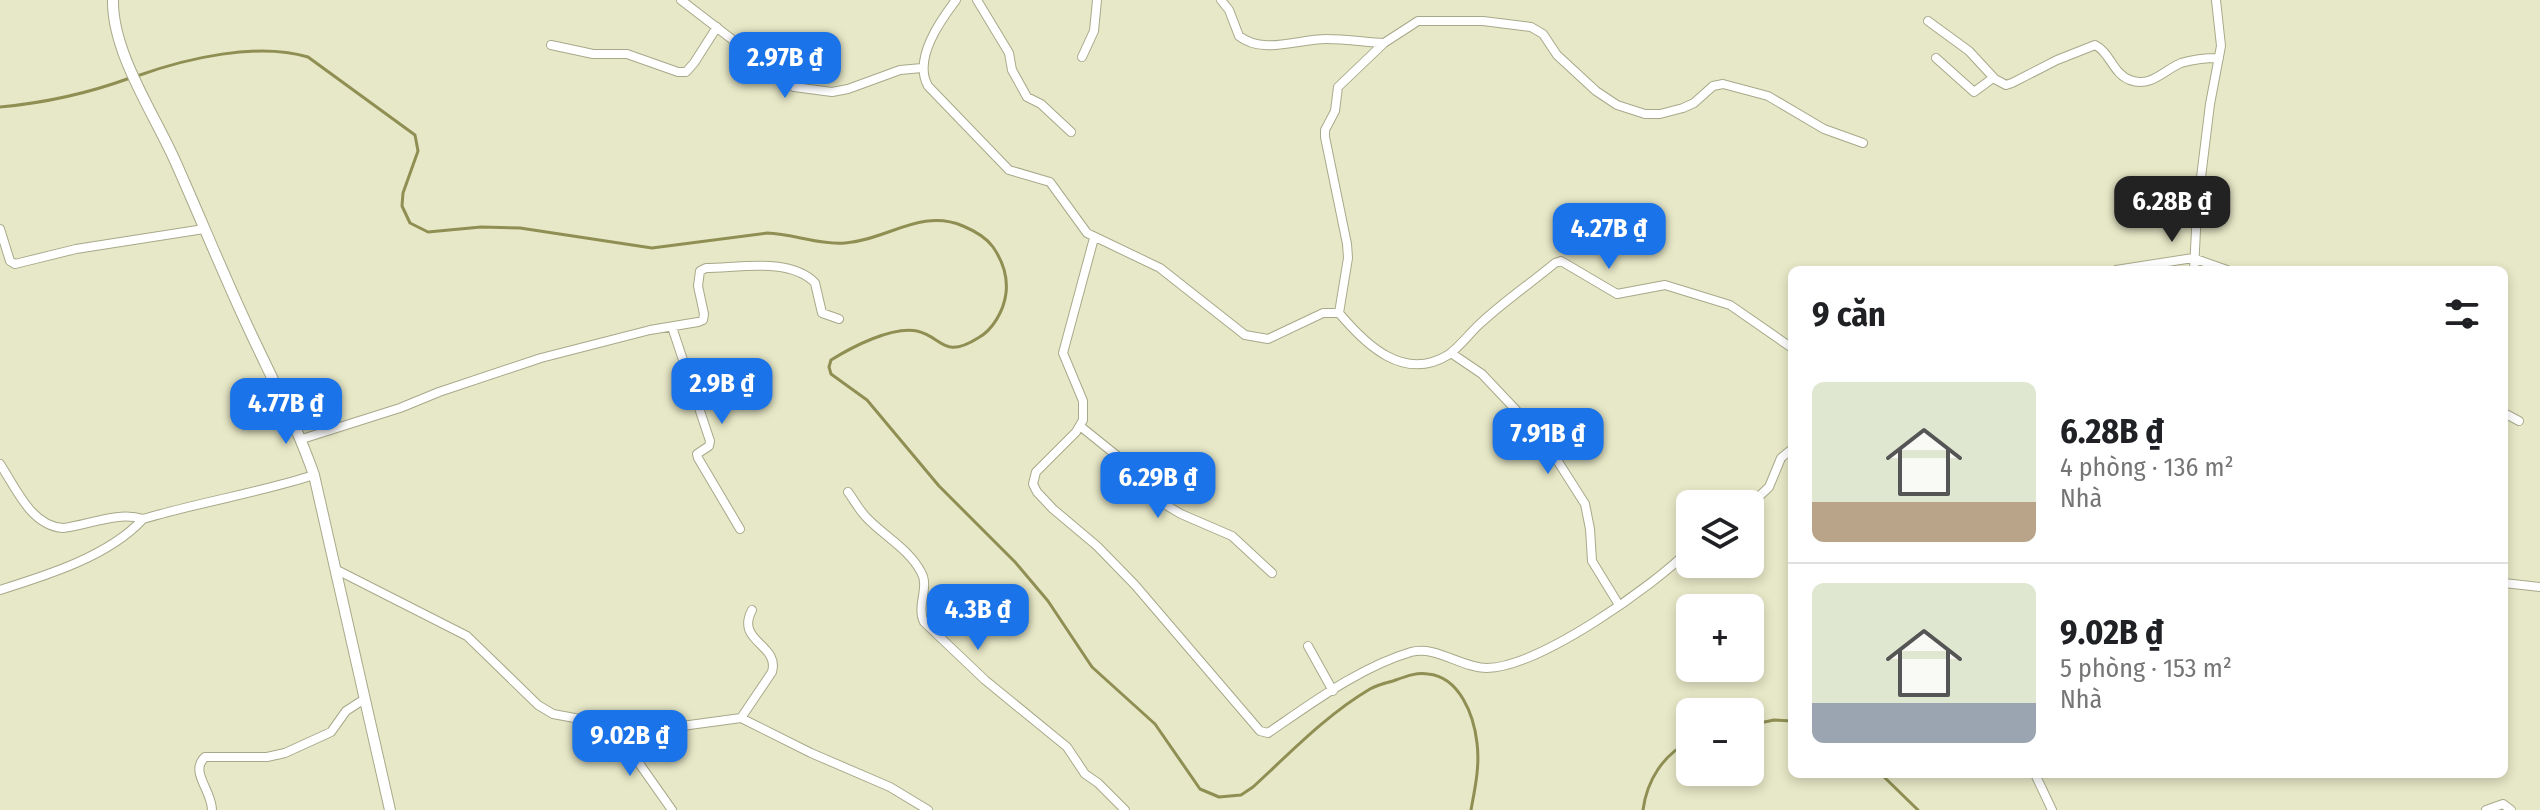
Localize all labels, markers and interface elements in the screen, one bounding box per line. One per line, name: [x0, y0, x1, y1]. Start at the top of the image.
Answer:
pin: 2.97B ₫: [711, 32, 859, 100]
text: 2.97B ₫: [747, 42, 823, 73]
pin: 6.28B ₫: [2098, 176, 2246, 244]
text: 6.28B ₫: [2132, 186, 2212, 217]
pin: 4.27B ₫: [1535, 203, 1683, 271]
text: 4.27B ₫: [1571, 213, 1647, 244]
icon: filters: [2440, 292, 2484, 336]
text: 9 căn: [1812, 294, 1886, 335]
pin: 2.9B ₫: [657, 358, 787, 426]
text: 2.9B ₫: [689, 368, 755, 399]
pin: 4.77B ₫: [212, 378, 360, 446]
text: 4.77B ₫: [248, 388, 324, 419]
pin: 7.91B ₫: [1474, 408, 1622, 476]
text: 6.28B ₫: [2060, 411, 2164, 452]
icon: home: [1876, 414, 1972, 510]
text: 7.91B ₫: [1511, 418, 1585, 449]
pin: 6.29B ₫: [1084, 452, 1232, 520]
text: 4 phòng · 136 m²: [2060, 452, 2234, 483]
text: 6.29B ₫: [1118, 462, 1198, 493]
text: Nhà: [2060, 483, 2102, 514]
map controls: [1676, 490, 1764, 786]
button: layers: [1676, 490, 1764, 578]
pin: 4.3B ₫: [913, 584, 1043, 652]
text: 4.3B ₫: [945, 594, 1011, 625]
button: +: [1676, 594, 1764, 682]
text: 9.02B ₫: [2060, 612, 2164, 653]
icon: home: [1876, 615, 1972, 711]
text: 5 phòng · 153 m²: [2060, 653, 2232, 684]
text: Nhà: [2060, 684, 2102, 715]
button: −: [1676, 698, 1764, 786]
pin: 9.02B ₫: [556, 710, 704, 778]
text: 9.02B ₫: [590, 720, 670, 751]

